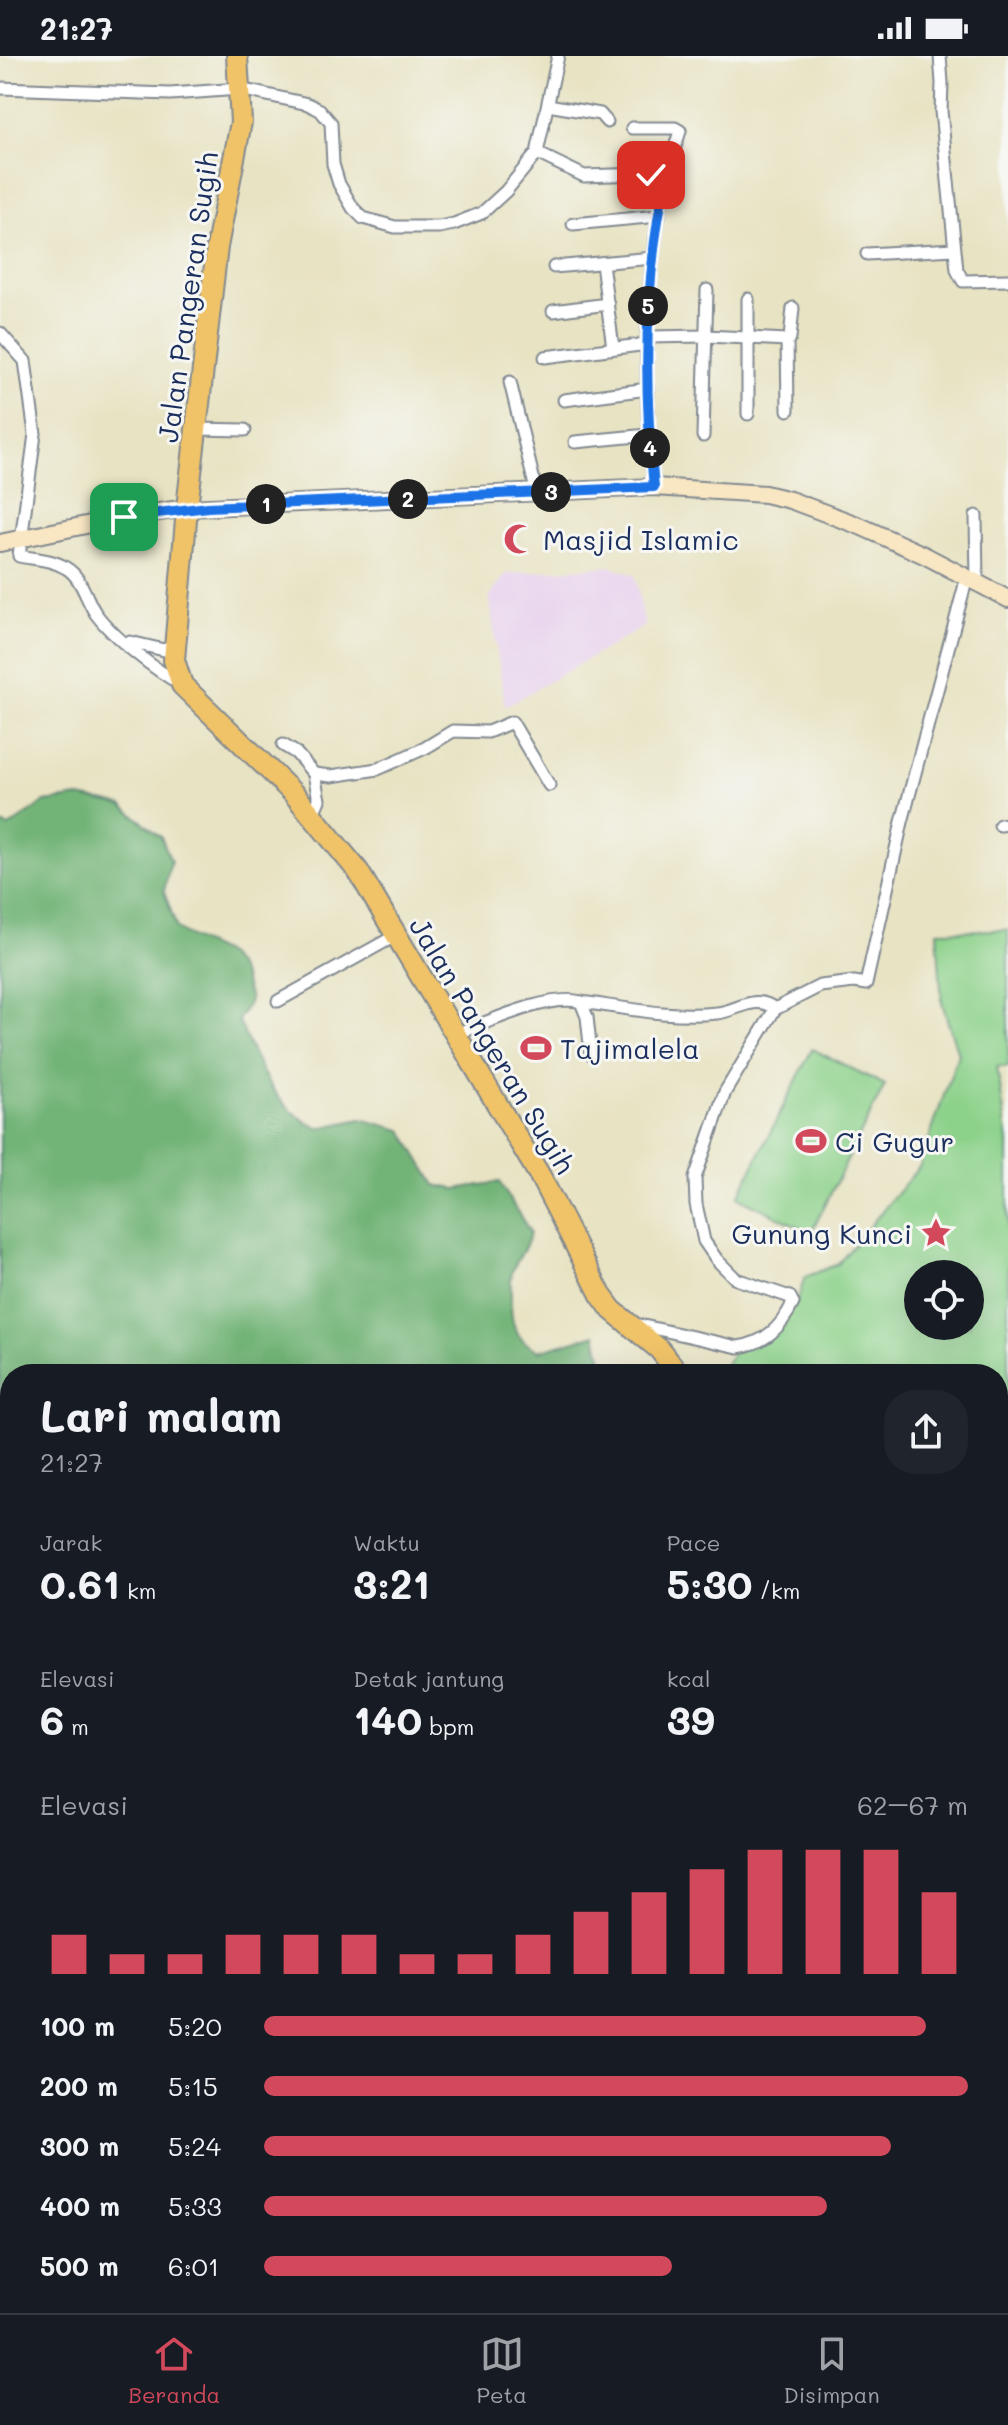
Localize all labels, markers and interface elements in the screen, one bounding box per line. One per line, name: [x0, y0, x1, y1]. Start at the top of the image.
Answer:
text: 21:27: [40, 8, 113, 48]
pin: [617, 141, 685, 209]
street label: Jalan Pangeran Sugih: [149, 149, 225, 445]
icon: check: [629, 153, 673, 197]
pin: 5: [628, 286, 668, 326]
text: 5: [642, 291, 654, 320]
pin: 4: [630, 428, 670, 468]
text: 4: [643, 433, 657, 462]
pin: 3: [531, 472, 571, 512]
text: 3: [544, 477, 558, 506]
pin: 2: [388, 479, 428, 519]
pin: [90, 483, 158, 551]
pin: 1: [246, 484, 286, 524]
text: 2: [402, 484, 414, 513]
text: 1: [261, 489, 271, 518]
icon: arrive: [102, 495, 146, 539]
place label: Masjid Islamic: [543, 521, 739, 557]
mosque icon: Masjid Islamic: [502, 522, 536, 556]
street label: Jalan Pangeran Sugih: [402, 910, 584, 1180]
place label: Tajimalela: [560, 1030, 700, 1066]
sports icon: Tajimalela: [519, 1031, 553, 1065]
place label: Ci Gugur: [835, 1123, 954, 1159]
sports icon: Ci Gugur: [794, 1124, 828, 1158]
place label: Gunung Kunci: [732, 1215, 912, 1251]
place icon: Gunung Kunci: [919, 1216, 953, 1250]
map controls: [904, 1260, 984, 1340]
button: locate: [904, 1260, 984, 1340]
text: Lari malam: [40, 1386, 282, 1443]
button: share: [884, 1390, 968, 1474]
text: 21:27: [40, 1445, 103, 1479]
text: Jarak: [40, 1528, 102, 1557]
text: Waktu: [353, 1528, 420, 1557]
text: Pace: [667, 1528, 720, 1557]
text: 0.61: [40, 1557, 120, 1609]
text: 3:21: [353, 1557, 430, 1609]
text: 5:30: [667, 1557, 752, 1609]
text: km: [120, 1576, 156, 1605]
text: /km: [752, 1576, 800, 1605]
text: Elevasi: [40, 1664, 115, 1693]
text: Detak jantung: [353, 1664, 504, 1693]
text: kcal: [667, 1664, 711, 1693]
text: 6: [40, 1693, 64, 1745]
text: 140: [353, 1693, 422, 1745]
text: 39: [667, 1693, 715, 1745]
text: m: [64, 1712, 89, 1741]
text: bpm: [422, 1712, 474, 1741]
text: Elevasi: [40, 1788, 128, 1822]
text: 62–67 m: [857, 1788, 968, 1822]
text: 100 m: [40, 2009, 115, 2043]
text: 5:20: [168, 2009, 222, 2043]
text: 200 m: [40, 2069, 118, 2103]
text: 5:15: [168, 2069, 218, 2103]
text: 300 m: [40, 2129, 119, 2163]
text: 5:24: [168, 2129, 221, 2163]
text: 400 m: [40, 2189, 120, 2223]
text: 5:33: [168, 2189, 222, 2223]
text: 500 m: [40, 2249, 119, 2283]
text: 6:01: [168, 2249, 219, 2283]
tab: Beranda: [128, 2332, 220, 2409]
tab: Peta: [477, 2332, 527, 2409]
tab: Disimpan: [783, 2332, 880, 2409]

